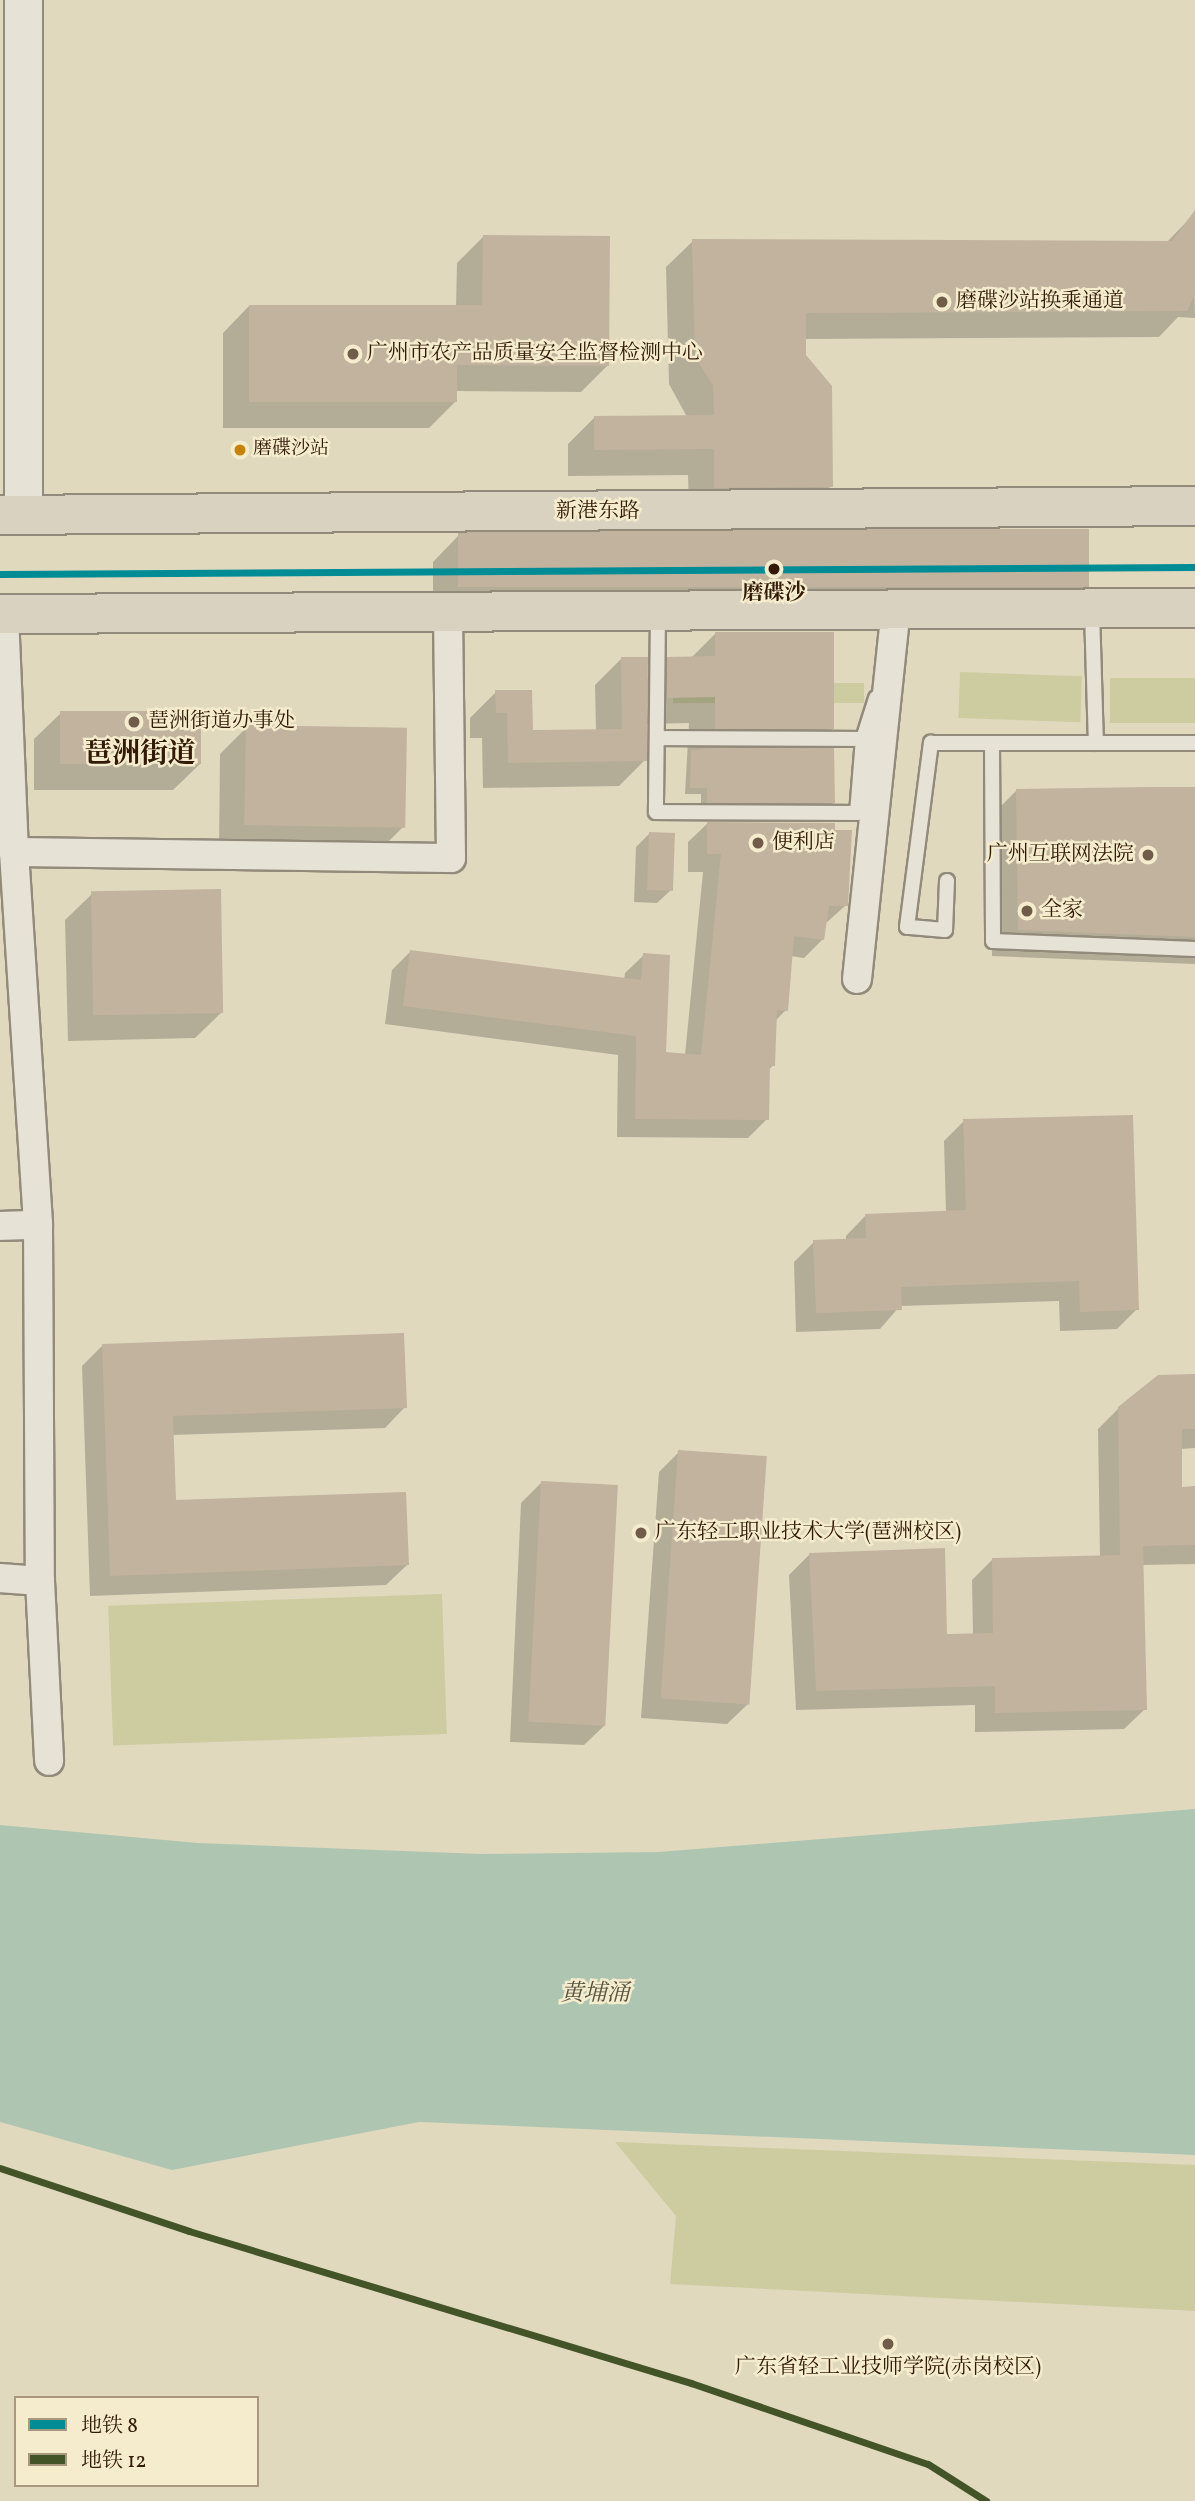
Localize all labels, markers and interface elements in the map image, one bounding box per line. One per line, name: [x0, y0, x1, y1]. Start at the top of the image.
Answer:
place label: 磨碟沙站换乘通道: [956, 289, 1124, 315]
marker: 磨碟沙站换乘通道: [934, 294, 950, 310]
place label: 广州市农产品质量安全监督检测中心: [367, 341, 703, 367]
marker: 广州市农产品质量安全监督检测中心: [345, 346, 361, 362]
place label: 磨碟沙站: [253, 439, 329, 461]
marker: 磨碟沙站: [233, 443, 247, 457]
street label: 新港东路: [556, 499, 640, 525]
marker: 磨碟沙: [764, 559, 784, 579]
place label: 磨碟沙: [743, 581, 805, 607]
place label: 琶洲街道办事处: [148, 709, 295, 735]
marker: 琶洲街道办事处: [126, 714, 142, 730]
district label: 琶洲街道: [84, 738, 196, 772]
place label: 便利店: [772, 830, 835, 856]
marker: 便利店: [750, 835, 766, 851]
place label: 广州互联网法院: [987, 842, 1134, 868]
marker: 广州互联网法院: [1140, 847, 1156, 863]
place label: 全家: [1041, 898, 1083, 924]
marker: 全家: [1019, 903, 1035, 919]
place label: 广东轻工职业技术大学(琶洲校区): [655, 1520, 961, 1546]
marker: 广东轻工职业技术大学(琶洲校区): [633, 1525, 649, 1541]
water label: 黄埔涌: [561, 1980, 629, 2008]
marker: 广东省轻工业技师学院(赤岗校区): [880, 2336, 896, 2352]
place label: 广东省轻工业技师学院(赤岗校区): [735, 2355, 1041, 2381]
legend: [14, 2396, 259, 2487]
text: 地铁 8: [81, 2412, 138, 2441]
text: 地铁 12: [81, 2447, 147, 2476]

